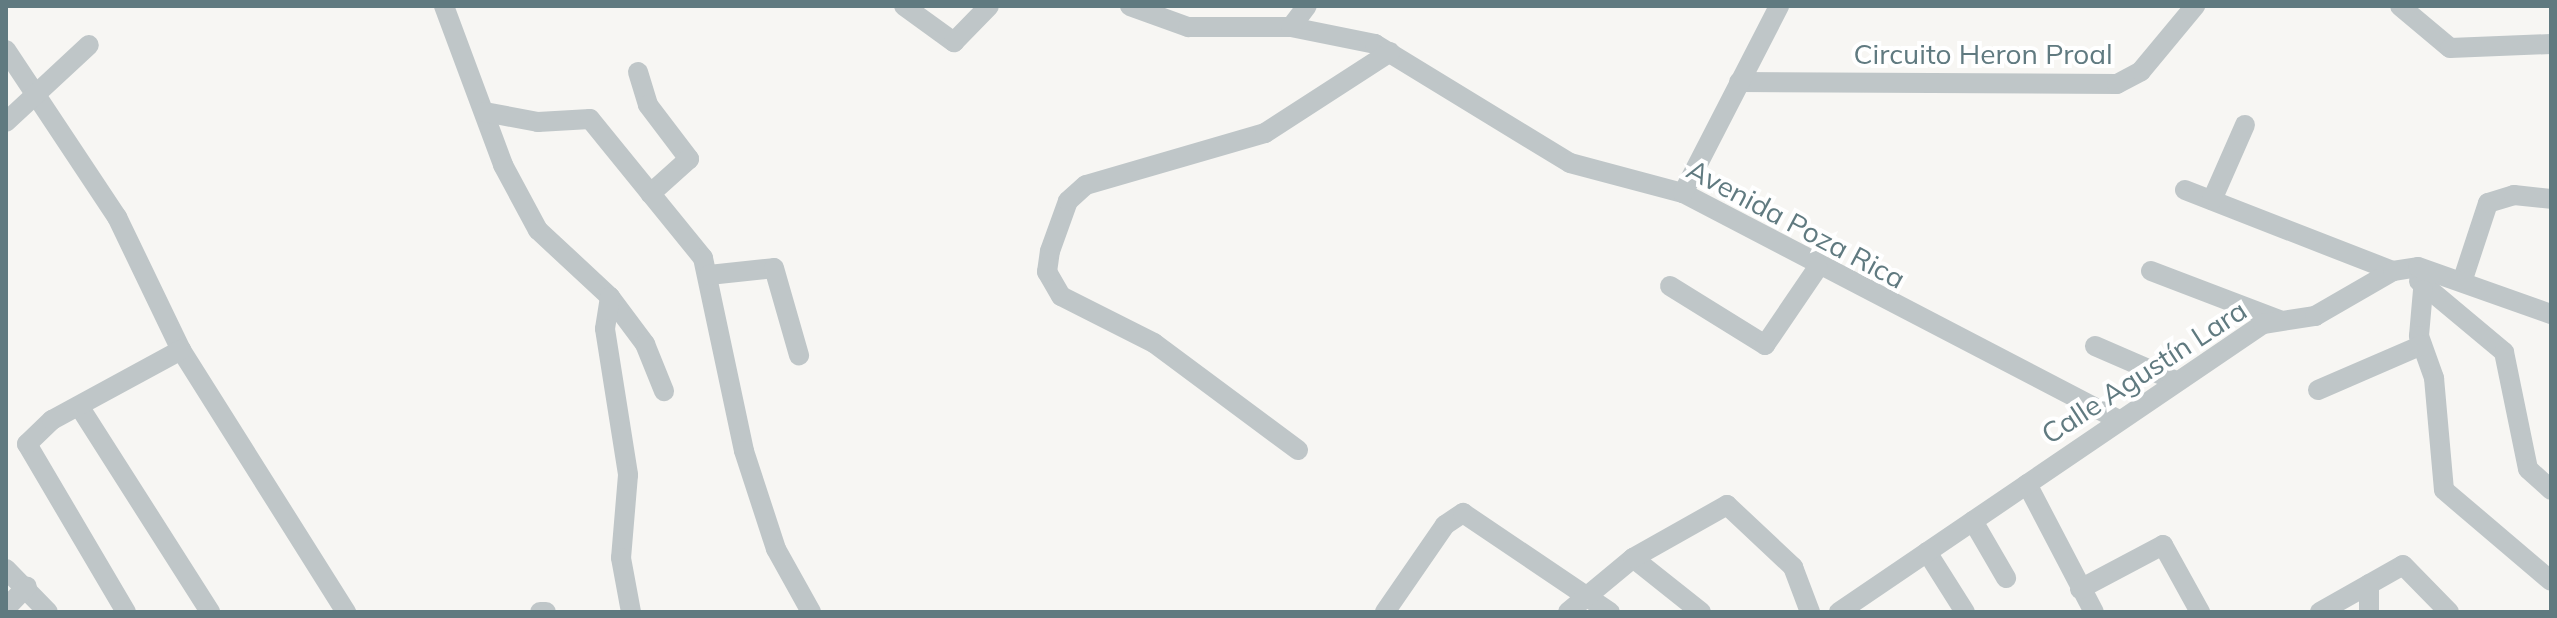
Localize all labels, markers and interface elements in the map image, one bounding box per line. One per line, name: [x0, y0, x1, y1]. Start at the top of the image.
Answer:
street label: Circuito Heron Proal: [1853, 37, 2113, 71]
street label: Avenida Poza Rica: [1681, 152, 1911, 296]
street label: Calle Agustín Lara: [2035, 293, 2253, 451]

